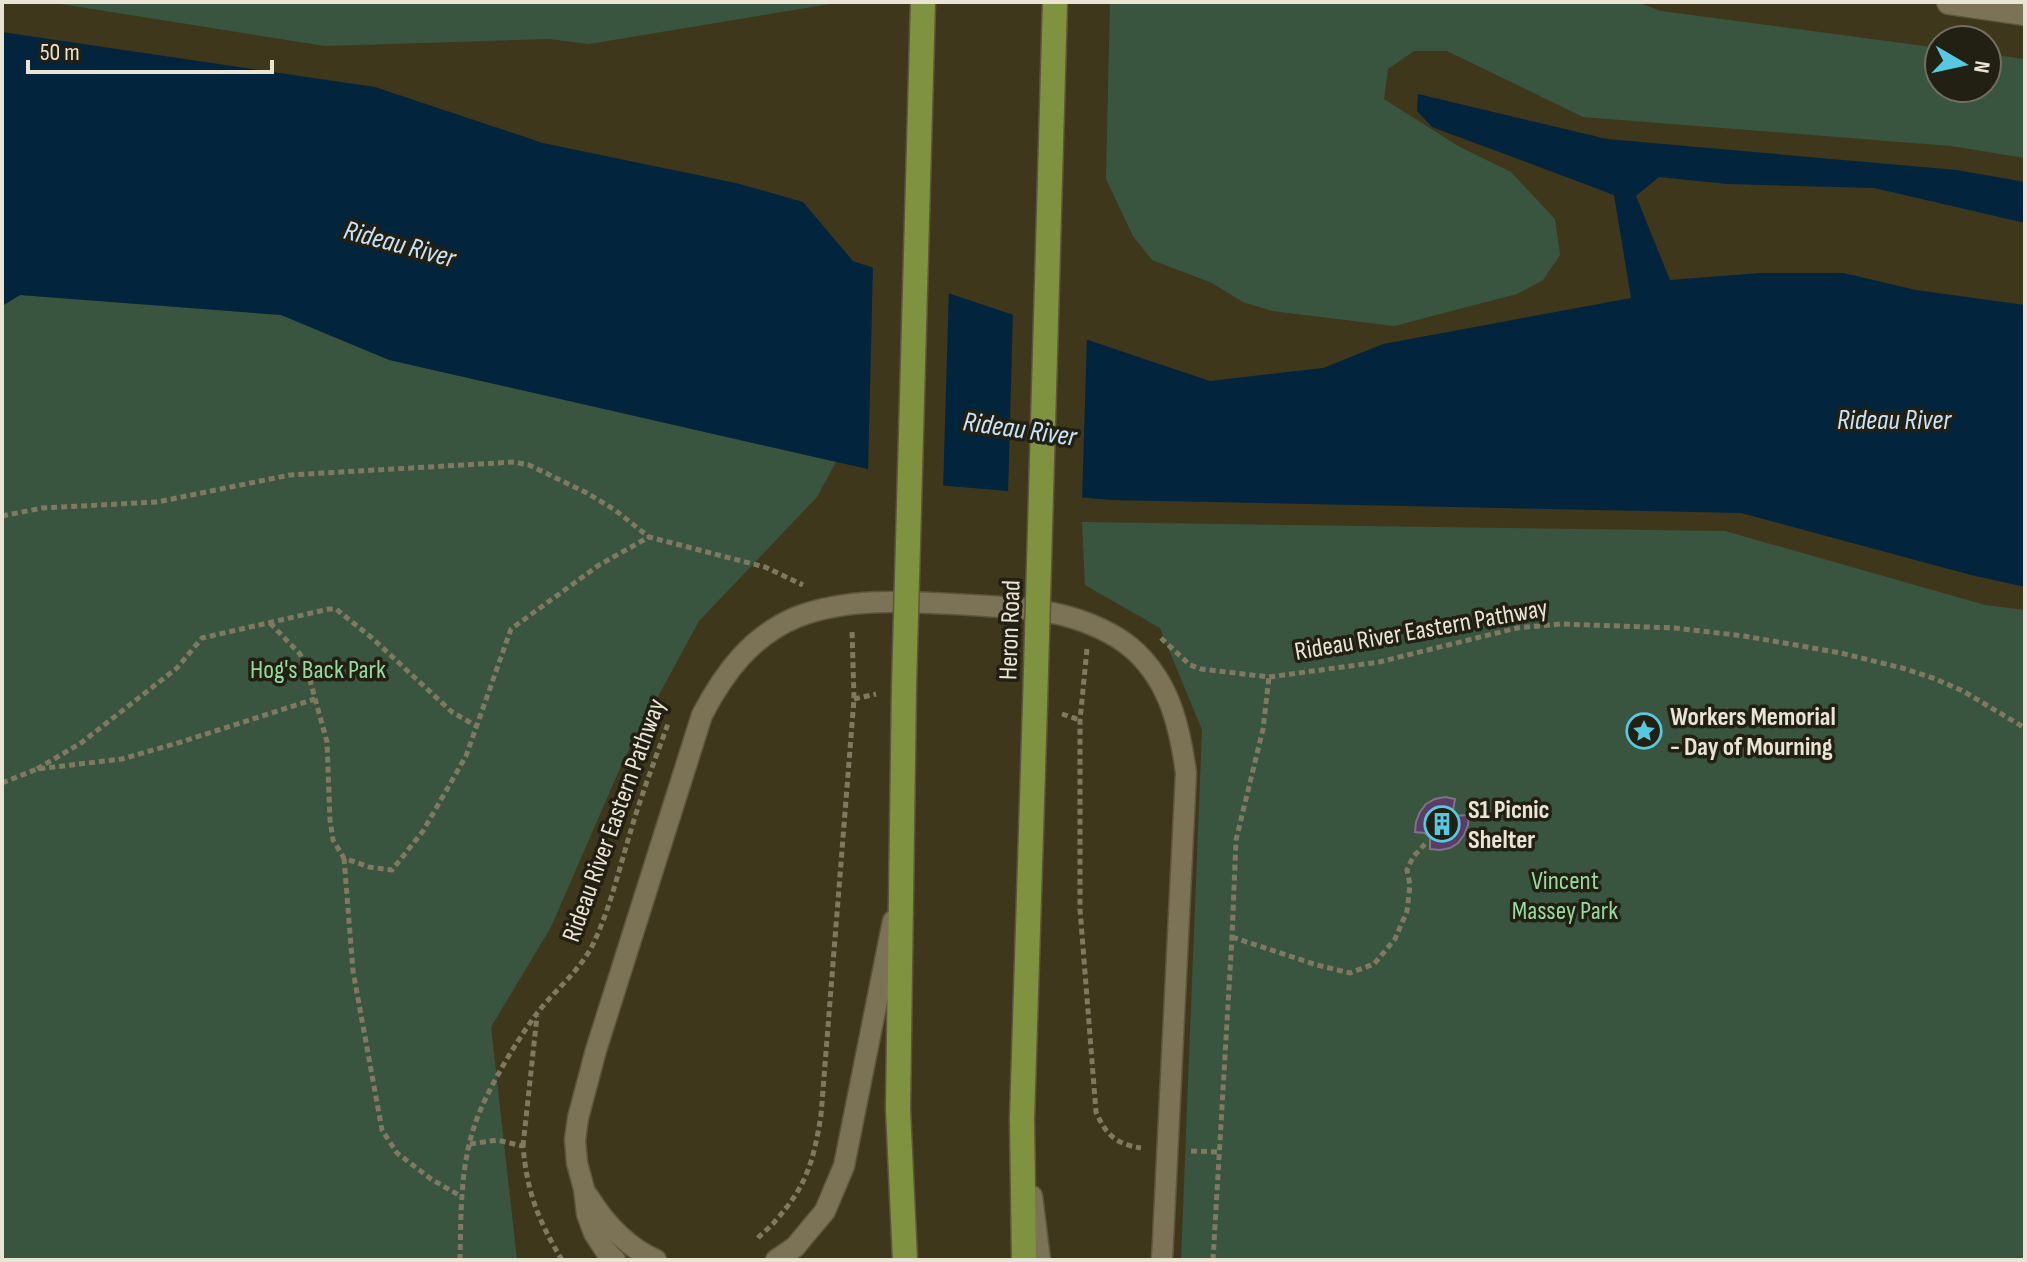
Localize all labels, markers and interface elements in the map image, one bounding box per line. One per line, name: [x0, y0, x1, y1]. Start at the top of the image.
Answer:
scale bar: [28, 24, 272, 74]
north arrow: [1923, 24, 2003, 104]
text: 50 m: [40, 38, 80, 67]
text: N: [1967, 59, 1996, 75]
water label: Rideau River: [340, 214, 460, 275]
water label: Rideau River: [1837, 404, 1952, 437]
water label: Rideau River: [961, 405, 1080, 454]
street label: Heron Road: [993, 580, 1028, 681]
street label: Rideau River Eastern Pathway: [1292, 593, 1550, 668]
park label: Hog's Back Park: [250, 655, 386, 686]
street label: Rideau River Eastern Pathway: [556, 695, 673, 946]
place label: Workers Memorial - Day of Mourning: [1670, 702, 1836, 763]
place icon: Workers Memorial - Day of Mourning: [1625, 712, 1663, 750]
place label: S1 Picnic Shelter: [1468, 795, 1550, 856]
building icon: S1 Picnic Shelter: [1423, 805, 1461, 843]
park label: Vincent Massey Park: [1512, 866, 1618, 927]

